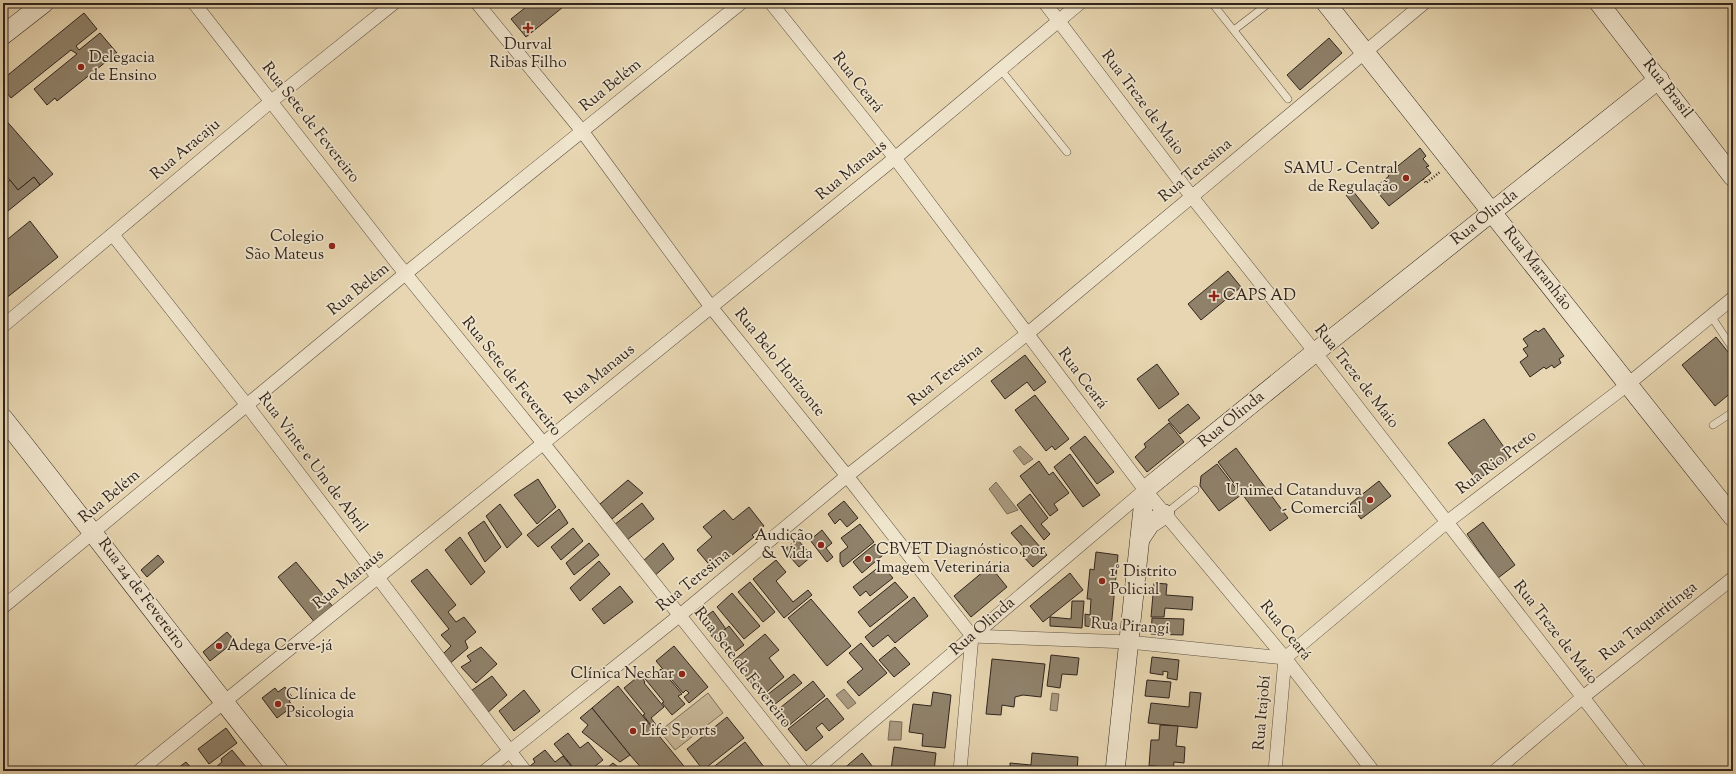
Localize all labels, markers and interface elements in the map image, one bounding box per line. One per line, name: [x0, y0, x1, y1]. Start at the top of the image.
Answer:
marker: Durval Ribas Filho: [522, 22, 534, 34]
place label: Durval Ribas Filho: [489, 34, 567, 75]
street label: Rua Treze de Maio: [1095, 46, 1189, 161]
place label: Delegacia de Ensino: [89, 47, 157, 88]
street label: Rua Ceará: [826, 48, 888, 119]
street label: Rua Belém: [575, 54, 647, 118]
street label: Rua Brasil: [1636, 54, 1698, 124]
street label: Rua Sete de Fevereiro: [255, 58, 365, 189]
marker: Delegacia de Ensino: [76, 62, 86, 72]
street label: Rua Aracaju: [146, 114, 226, 186]
street label: Rua Teresina: [1154, 133, 1238, 209]
street label: Rua Manaus: [812, 135, 892, 207]
place label: SAMU - Central de Regulação: [1283, 158, 1399, 199]
marker: SAMU - Central de Regulação: [1401, 173, 1411, 183]
street label: Rua Olinda: [1447, 184, 1524, 252]
street label: Rua Maranhão: [1497, 222, 1577, 316]
place label: Colegio São Mateus: [245, 226, 324, 267]
marker: Colegio São Mateus: [327, 241, 337, 251]
street label: Rua Belém: [323, 258, 395, 322]
place label: CAPS AD: [1223, 285, 1296, 308]
marker: CAPS AD: [1208, 290, 1220, 302]
street label: Rua Belo Horizonte: [728, 304, 830, 422]
street label: Rua Sete de Fevereiro: [456, 312, 567, 442]
street label: Rua Treze de Maio: [1308, 320, 1404, 434]
street label: Rua Manaus: [560, 339, 640, 411]
street label: Rua Teresina: [904, 339, 989, 413]
street label: Rua Ceará: [1051, 344, 1113, 415]
street label: Rua Olinda: [1194, 386, 1271, 454]
street label: Rua Vinte e Um de Abril: [252, 388, 373, 538]
street label: Rua Rio Preto: [1452, 425, 1542, 501]
street label: Rua Belém: [74, 465, 146, 529]
place label: Unimed Catanduva - Comercial: [1226, 480, 1363, 521]
marker: Unimed Catanduva - Comercial: [1365, 495, 1375, 505]
place label: Audição & Vida: [755, 525, 814, 566]
street label: Rua 24 de Fevereiro: [92, 534, 191, 654]
place label: CBVET Diagnóstico por Imagem Veterinária: [876, 539, 1045, 580]
marker: Audição & Vida: [816, 540, 826, 550]
street label: Rua Manaus: [309, 544, 389, 616]
street label: Rua Teresina: [652, 544, 736, 618]
marker: CBVET Diagnóstico por Imagem Veterinária: [863, 554, 873, 564]
place label: 1° Distrito Policial: [1110, 561, 1177, 602]
marker: 1° Distrito Policial: [1097, 576, 1107, 586]
street label: Rua Treze de Maio: [1507, 576, 1603, 690]
street label: Rua Taquaritinga: [1595, 576, 1703, 667]
street label: Rua Olinda: [945, 592, 1021, 662]
street label: Rua Ceará: [1254, 596, 1317, 666]
street label: Rua Sete de Fevereiro: [687, 603, 797, 734]
street label: Rua Pirangi: [1090, 613, 1171, 641]
place label: Adega Cerve-já: [227, 635, 333, 658]
marker: Adega Cerve-já: [214, 641, 224, 651]
place label: Clínica Nechar: [570, 663, 674, 686]
marker: Clínica Nechar: [677, 669, 687, 679]
street label: Rua Itajobí: [1248, 674, 1278, 751]
place label: Clínica de Psicologia: [286, 684, 356, 725]
marker: Clínica de Psicologia: [273, 699, 283, 709]
place label: Life Sports: [641, 720, 716, 743]
marker: Life Sports: [628, 726, 638, 736]

